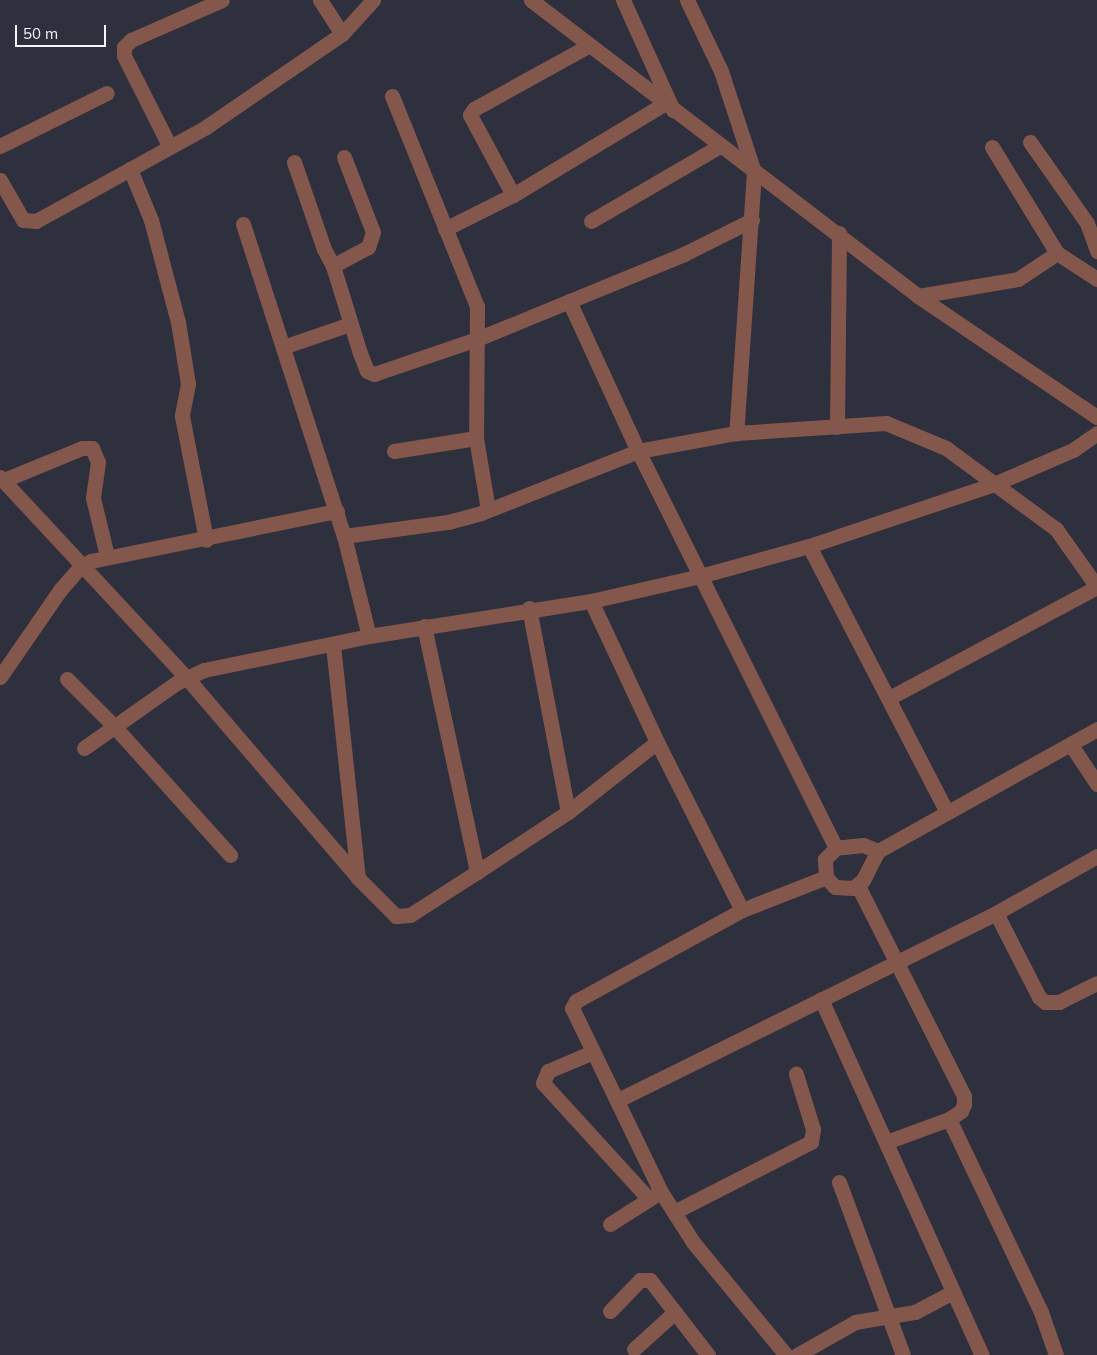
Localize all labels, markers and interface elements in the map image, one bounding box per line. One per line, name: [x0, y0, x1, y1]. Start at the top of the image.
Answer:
scale bar: [18, 15, 109, 47]
text: 50 m: [23, 24, 58, 43]

